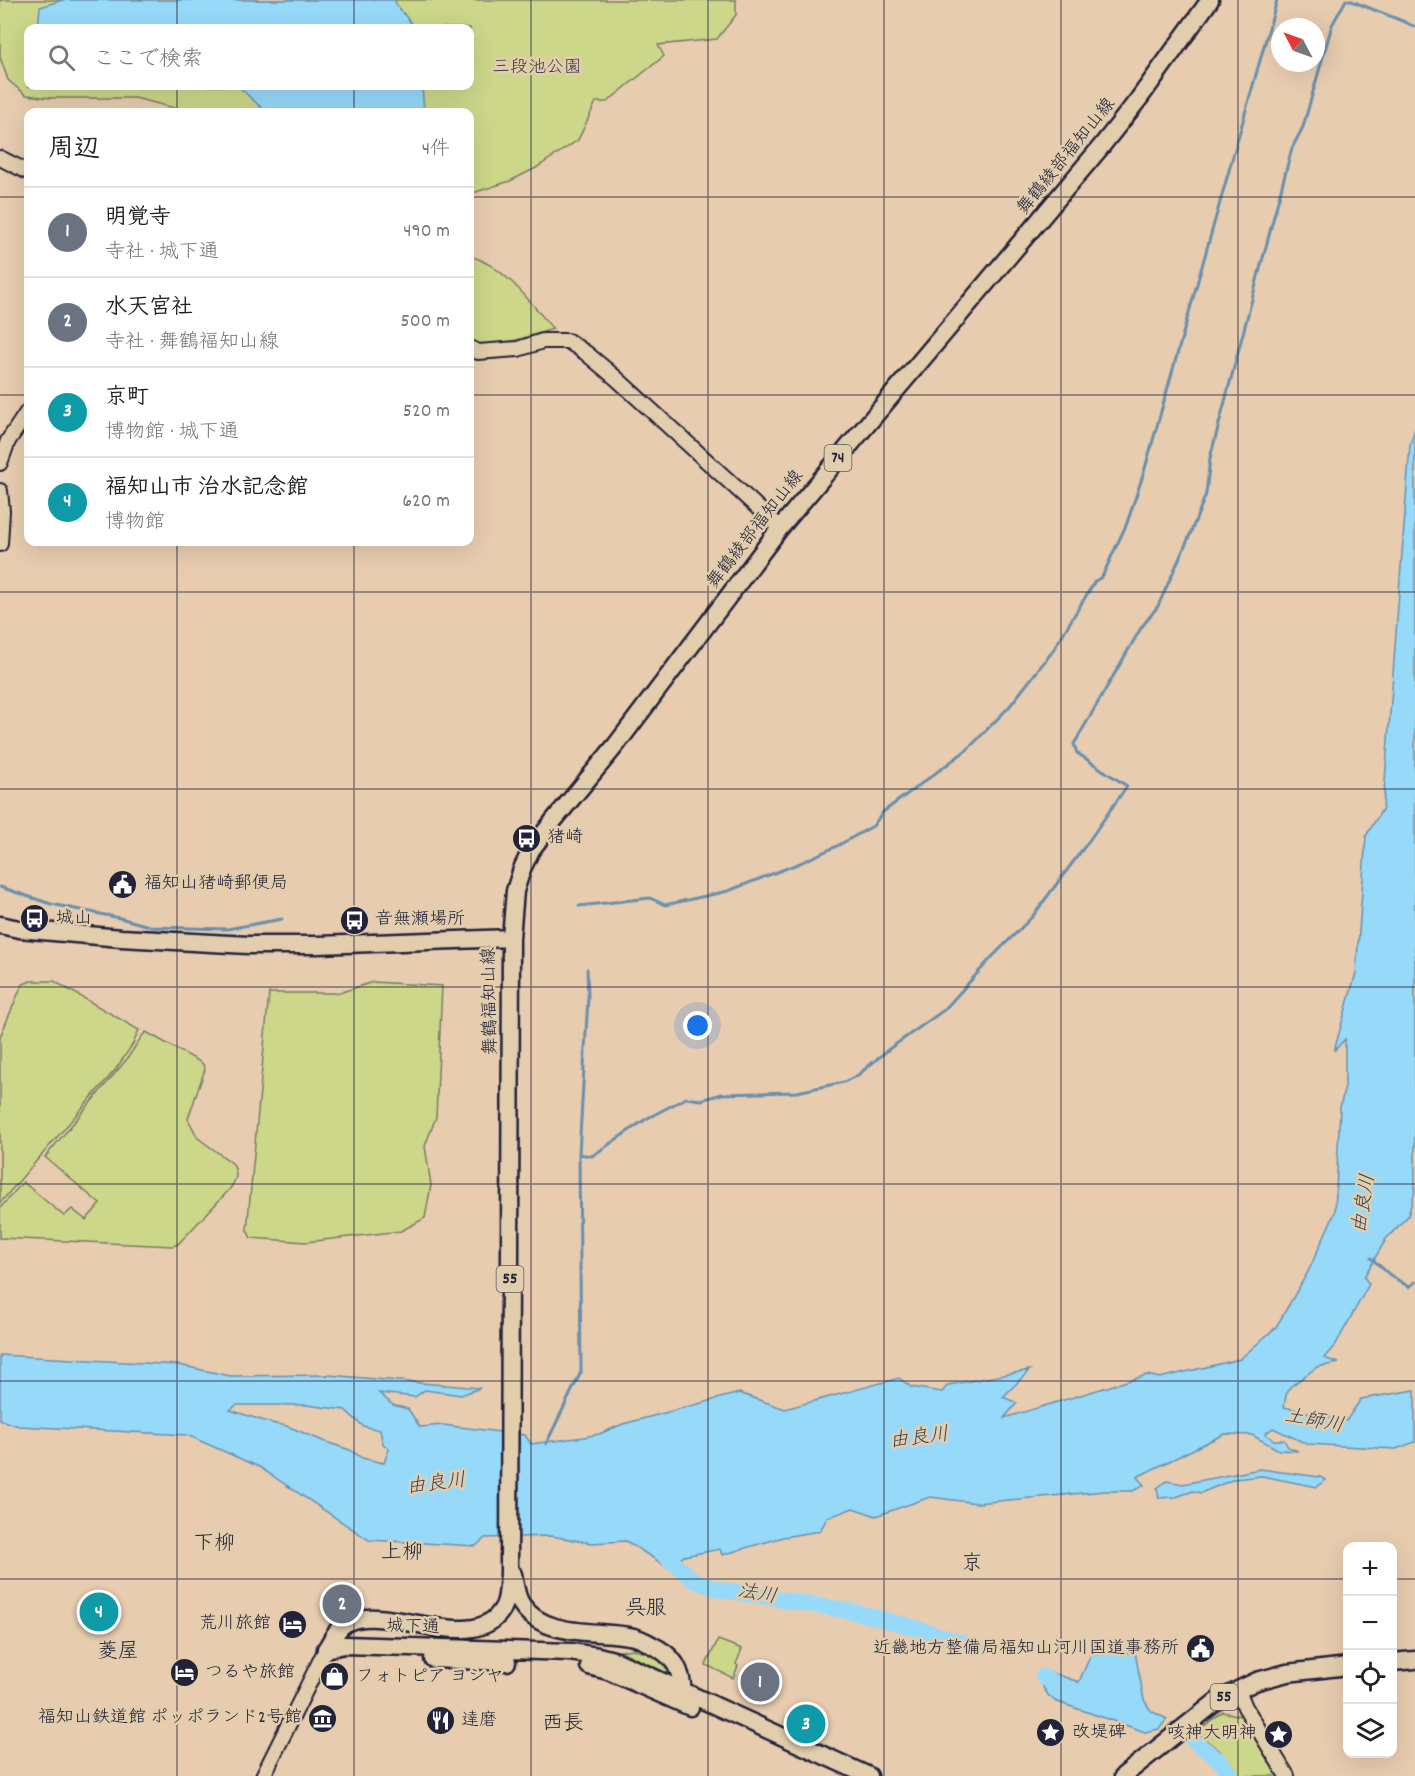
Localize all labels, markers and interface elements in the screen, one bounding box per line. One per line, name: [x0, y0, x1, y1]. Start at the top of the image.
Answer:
north arrow: [1271, 18, 1325, 72]
search box: [24, 24, 474, 90]
icon: search: [45, 41, 78, 74]
text: ここで検索: [93, 45, 203, 76]
park label: 三段池公園: [492, 56, 582, 81]
street label: 舞鶴綾部福知山線: [1012, 93, 1122, 221]
text: 周辺: [48, 132, 100, 169]
text: 4件: [422, 136, 450, 164]
text: 明覚寺: [105, 203, 171, 234]
text: 1: [65, 218, 70, 246]
text: 490 m: [403, 218, 450, 246]
text: 寺社 · 城下通: [105, 239, 219, 267]
text: 水天宮社: [105, 293, 193, 324]
text: 2: [63, 308, 72, 336]
text: 500 m: [401, 308, 450, 336]
text: 寺社 · 舞鶴福知山線: [105, 329, 279, 357]
text: 京町: [105, 383, 149, 414]
text: 3: [63, 398, 72, 426]
text: 520 m: [403, 398, 450, 426]
text: 博物館 · 城下通: [105, 419, 239, 447]
road number: 74: [824, 445, 852, 471]
street label: 舞鶴綾部福知山線: [702, 466, 810, 594]
text: 福知山市 治水記念館: [105, 473, 308, 504]
text: 4: [63, 488, 72, 516]
text: 620 m: [402, 488, 450, 516]
text: 博物館: [105, 509, 165, 537]
bus stop icon: 猪崎: [510, 822, 542, 854]
place label: 猪崎: [547, 826, 583, 851]
public building icon: 福知山猪崎郵便局: [107, 868, 139, 900]
place label: 福知山猪崎郵便局: [144, 872, 288, 897]
bus stop icon: 城山: [19, 903, 51, 935]
bus stop icon: 音無瀬場所: [338, 904, 370, 936]
place label: 城山: [56, 907, 92, 932]
place label: 音無瀬場所: [375, 908, 465, 933]
street label: 舞鶴福知山線: [478, 947, 504, 1055]
your location: [683, 1011, 712, 1040]
water label: 由良川: [1346, 1172, 1384, 1236]
road number: 55: [496, 1266, 524, 1292]
water label: 土師川: [1282, 1403, 1346, 1441]
water label: 由良川: [888, 1421, 950, 1457]
water label: 由良川: [405, 1467, 467, 1503]
district label: 下柳: [193, 1530, 235, 1560]
district label: 上柳: [381, 1539, 423, 1569]
map controls: [1343, 1542, 1397, 1758]
button: +: [1343, 1542, 1397, 1596]
district label: 京: [962, 1550, 983, 1580]
water label: 法川: [735, 1578, 779, 1612]
pin: 2: [322, 1582, 362, 1626]
pin: 4: [80, 1590, 118, 1634]
district label: 呉服: [625, 1595, 667, 1625]
button: −: [1343, 1596, 1397, 1650]
hotel icon: 荒川旅館: [276, 1608, 308, 1640]
place label: 荒川旅館: [199, 1612, 271, 1637]
street label: 城下通: [386, 1615, 440, 1641]
public building icon: 近畿地方整備局福知山河川国道事務所: [1184, 1633, 1216, 1665]
place label: 近畿地方整備局福知山河川国道事務所: [873, 1637, 1179, 1662]
district label: 菱屋: [97, 1638, 139, 1668]
button: locate: [1343, 1650, 1397, 1704]
hotel icon: つるや旅館: [168, 1657, 200, 1689]
pin: 1: [740, 1660, 780, 1704]
place label: つるや旅館: [205, 1661, 295, 1686]
shop icon: フォトピア ヨシヤ: [319, 1661, 351, 1693]
place label: フォトピア ヨシヤ: [356, 1665, 504, 1690]
road number: 55: [1210, 1684, 1238, 1710]
museum icon: 福知山鉄道館 ポッポランド2号館: [307, 1702, 339, 1734]
pin: 3: [786, 1702, 826, 1746]
button: layers: [1343, 1704, 1397, 1758]
restaurant icon: 達磨: [424, 1705, 456, 1737]
place label: 福知山鉄道館 ポッポランド2号館: [38, 1706, 302, 1731]
place label: 達磨: [461, 1709, 497, 1734]
district label: 西長: [542, 1710, 584, 1740]
place icon: 改堤碑: [1035, 1717, 1067, 1749]
place icon: 咳神大明神: [1262, 1718, 1294, 1750]
place label: 改堤碑: [1072, 1721, 1126, 1746]
place label: 咳神大明神: [1167, 1722, 1257, 1747]

